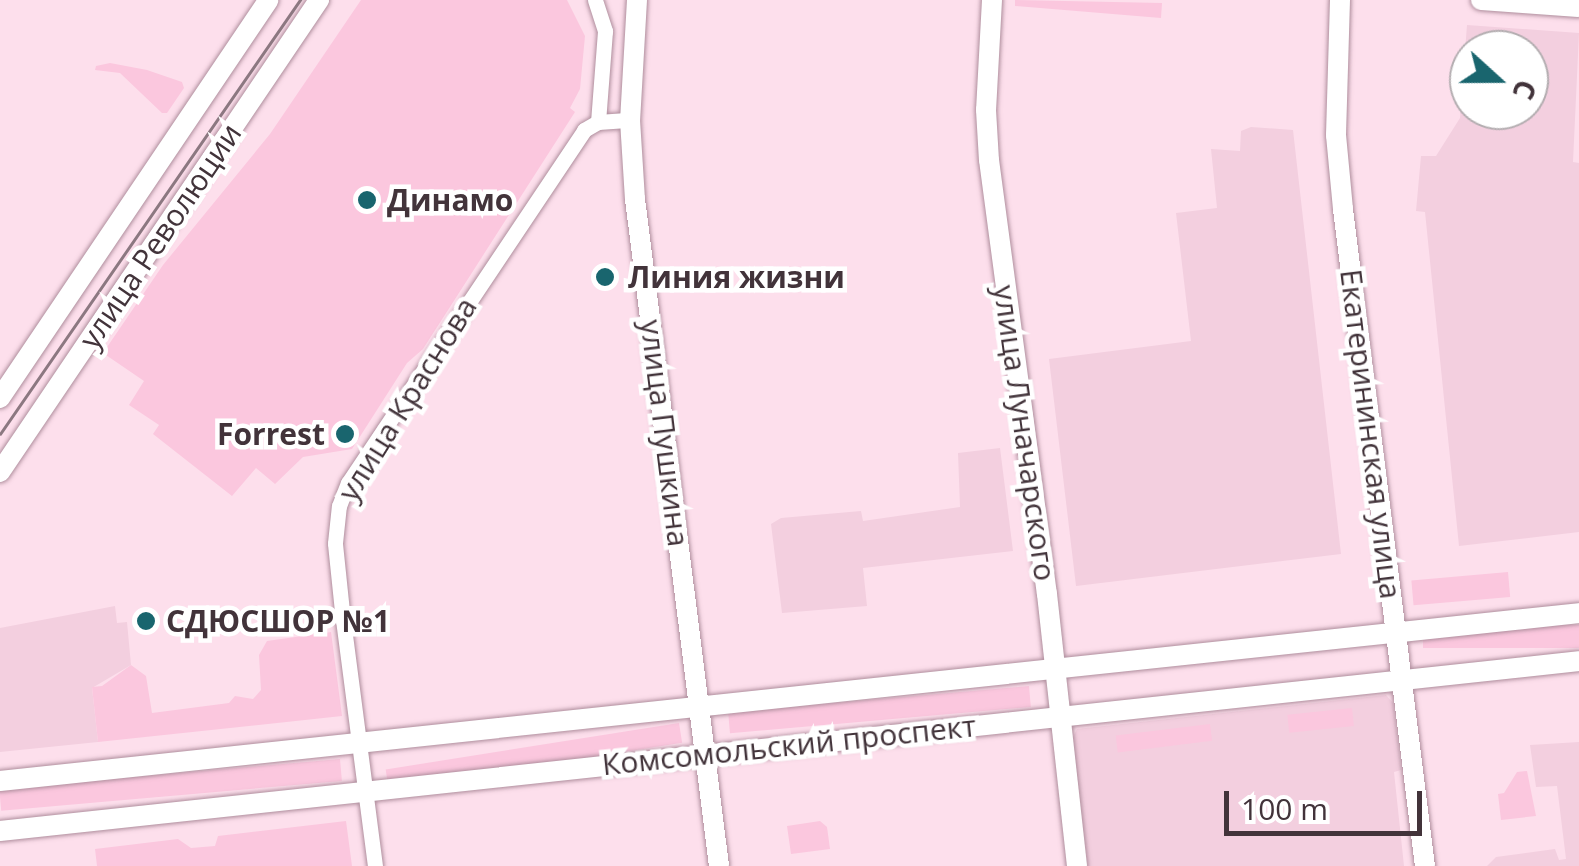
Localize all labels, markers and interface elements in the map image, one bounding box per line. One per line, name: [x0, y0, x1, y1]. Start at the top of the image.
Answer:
north arrow: [1449, 30, 1549, 130]
text: С: [1504, 75, 1546, 105]
street label: улица Революции: [71, 117, 249, 355]
place label: Динамо: [387, 182, 513, 218]
marker: Динамо: [356, 189, 378, 211]
place label: Линия жизни: [628, 259, 845, 295]
marker: Линия жизни: [592, 264, 618, 290]
street label: Екатерининская улица: [1333, 267, 1409, 601]
street label: улица Луначарского: [986, 283, 1064, 583]
street label: улица Краснова: [330, 291, 484, 507]
street label: улица Пушкина: [633, 318, 697, 548]
place label: Forrest: [217, 416, 325, 452]
marker: Forrest: [334, 423, 356, 445]
place label: СДЮСШОР №1: [166, 603, 390, 639]
marker: СДЮСШОР №1: [135, 610, 157, 632]
street label: Комсомольский проспект: [600, 707, 978, 783]
scale bar: [1229, 771, 1426, 833]
text: 100 m: [1241, 788, 1328, 829]

